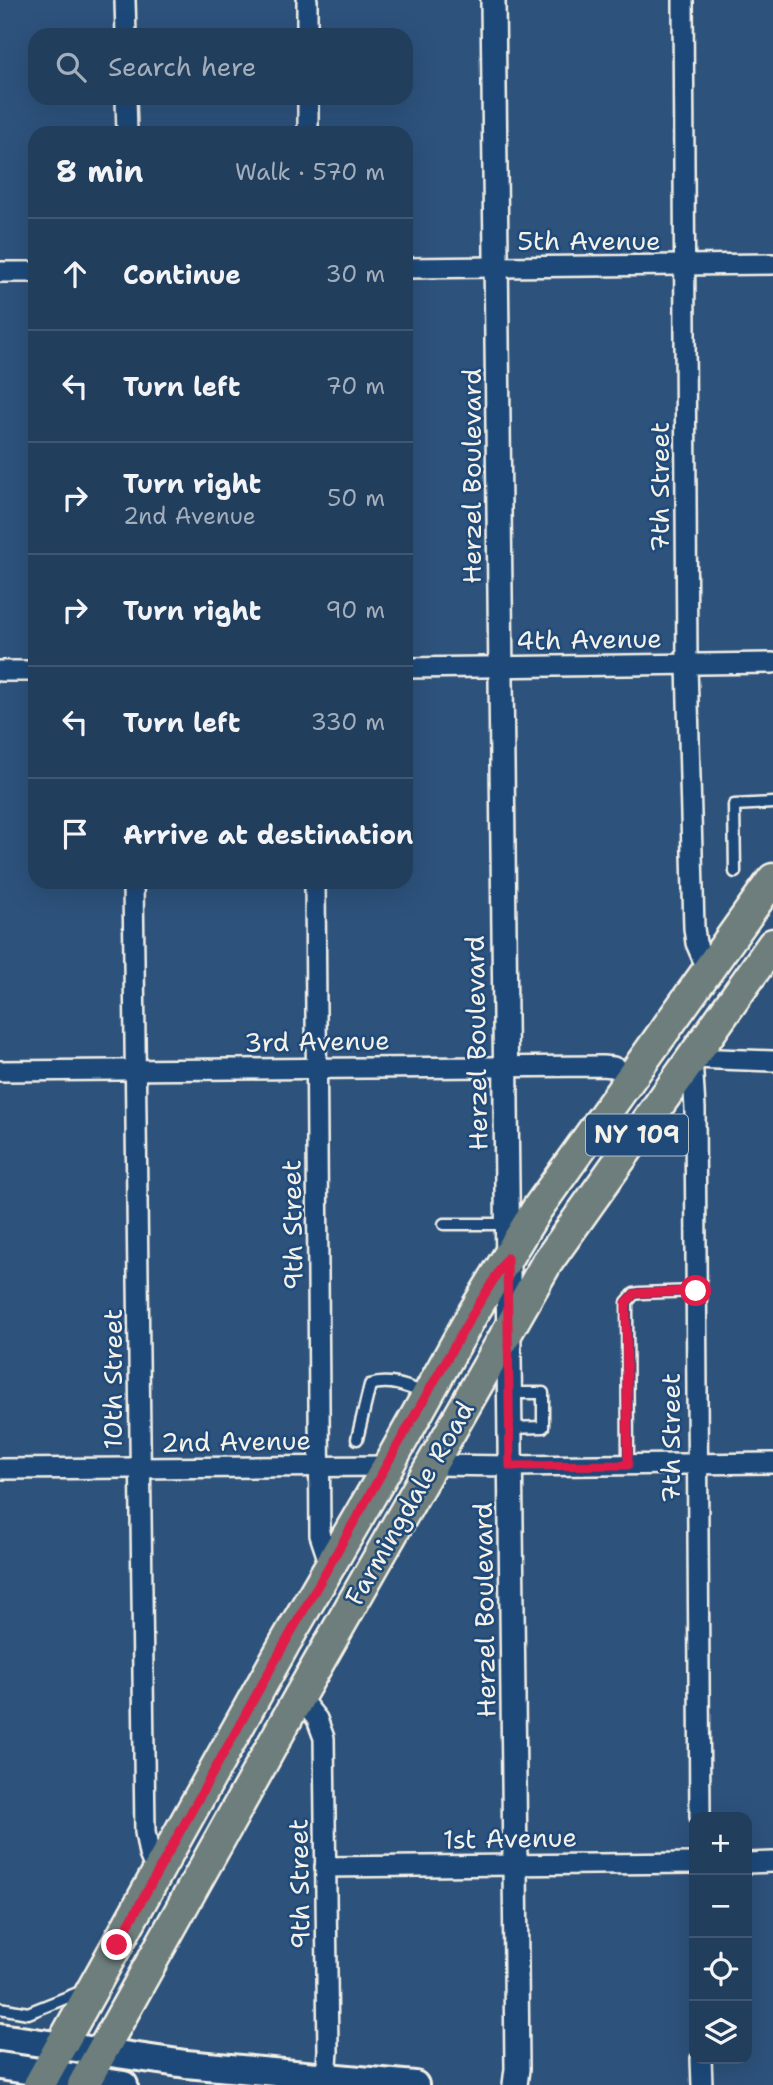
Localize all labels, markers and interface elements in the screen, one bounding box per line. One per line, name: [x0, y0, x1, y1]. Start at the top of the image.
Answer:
search box: [28, 28, 413, 105]
icon: search: [52, 48, 90, 86]
text: Search here: [108, 49, 257, 84]
text: 8 min: [56, 151, 143, 192]
text: Walk · 570 m: [235, 157, 385, 187]
street label: 5th Avenue: [517, 223, 661, 258]
icon: ahead: [56, 255, 94, 293]
text: Continue: [123, 257, 241, 292]
text: 30 m: [326, 259, 385, 289]
icon: left: [56, 367, 94, 405]
street label: Herzel Boulevard: [454, 368, 489, 584]
text: Turn left: [123, 369, 240, 404]
text: 70 m: [326, 371, 385, 401]
street label: 7th Street: [642, 422, 677, 552]
text: Turn right: [123, 466, 261, 501]
icon: right: [56, 479, 94, 517]
text: 50 m: [327, 483, 385, 513]
text: 2nd Avenue: [123, 501, 256, 531]
icon: right: [56, 591, 94, 629]
text: Turn right: [123, 593, 261, 628]
text: 90 m: [325, 595, 385, 625]
street label: 4th Avenue: [516, 620, 662, 658]
icon: left: [56, 703, 94, 741]
text: Turn left: [123, 705, 240, 740]
text: 330 m: [311, 707, 385, 737]
icon: arrive: [56, 815, 94, 853]
text: Arrive at destination: [123, 817, 413, 852]
street label: Herzel Boulevard: [457, 935, 495, 1151]
street label: 3rd Avenue: [244, 1022, 390, 1060]
road number: NY 109: [586, 1114, 688, 1156]
street label: 9th Street: [273, 1160, 311, 1290]
route start: [680, 1275, 711, 1306]
street label: 10th Street: [95, 1309, 130, 1449]
street label: 7th Street: [653, 1373, 688, 1503]
street label: Farmingdale Road: [336, 1395, 482, 1611]
street label: 2nd Avenue: [161, 1422, 311, 1460]
street label: Herzel Boulevard: [465, 1502, 503, 1718]
map controls: [689, 1812, 752, 2064]
button: +: [689, 1812, 752, 1875]
street label: 9th Street: [280, 1819, 318, 1949]
street label: 1st Avenue: [443, 1819, 577, 1857]
button: −: [689, 1875, 752, 1938]
route end: [101, 1929, 132, 1960]
button: locate: [689, 1938, 752, 2001]
button: layers: [689, 2001, 752, 2064]

